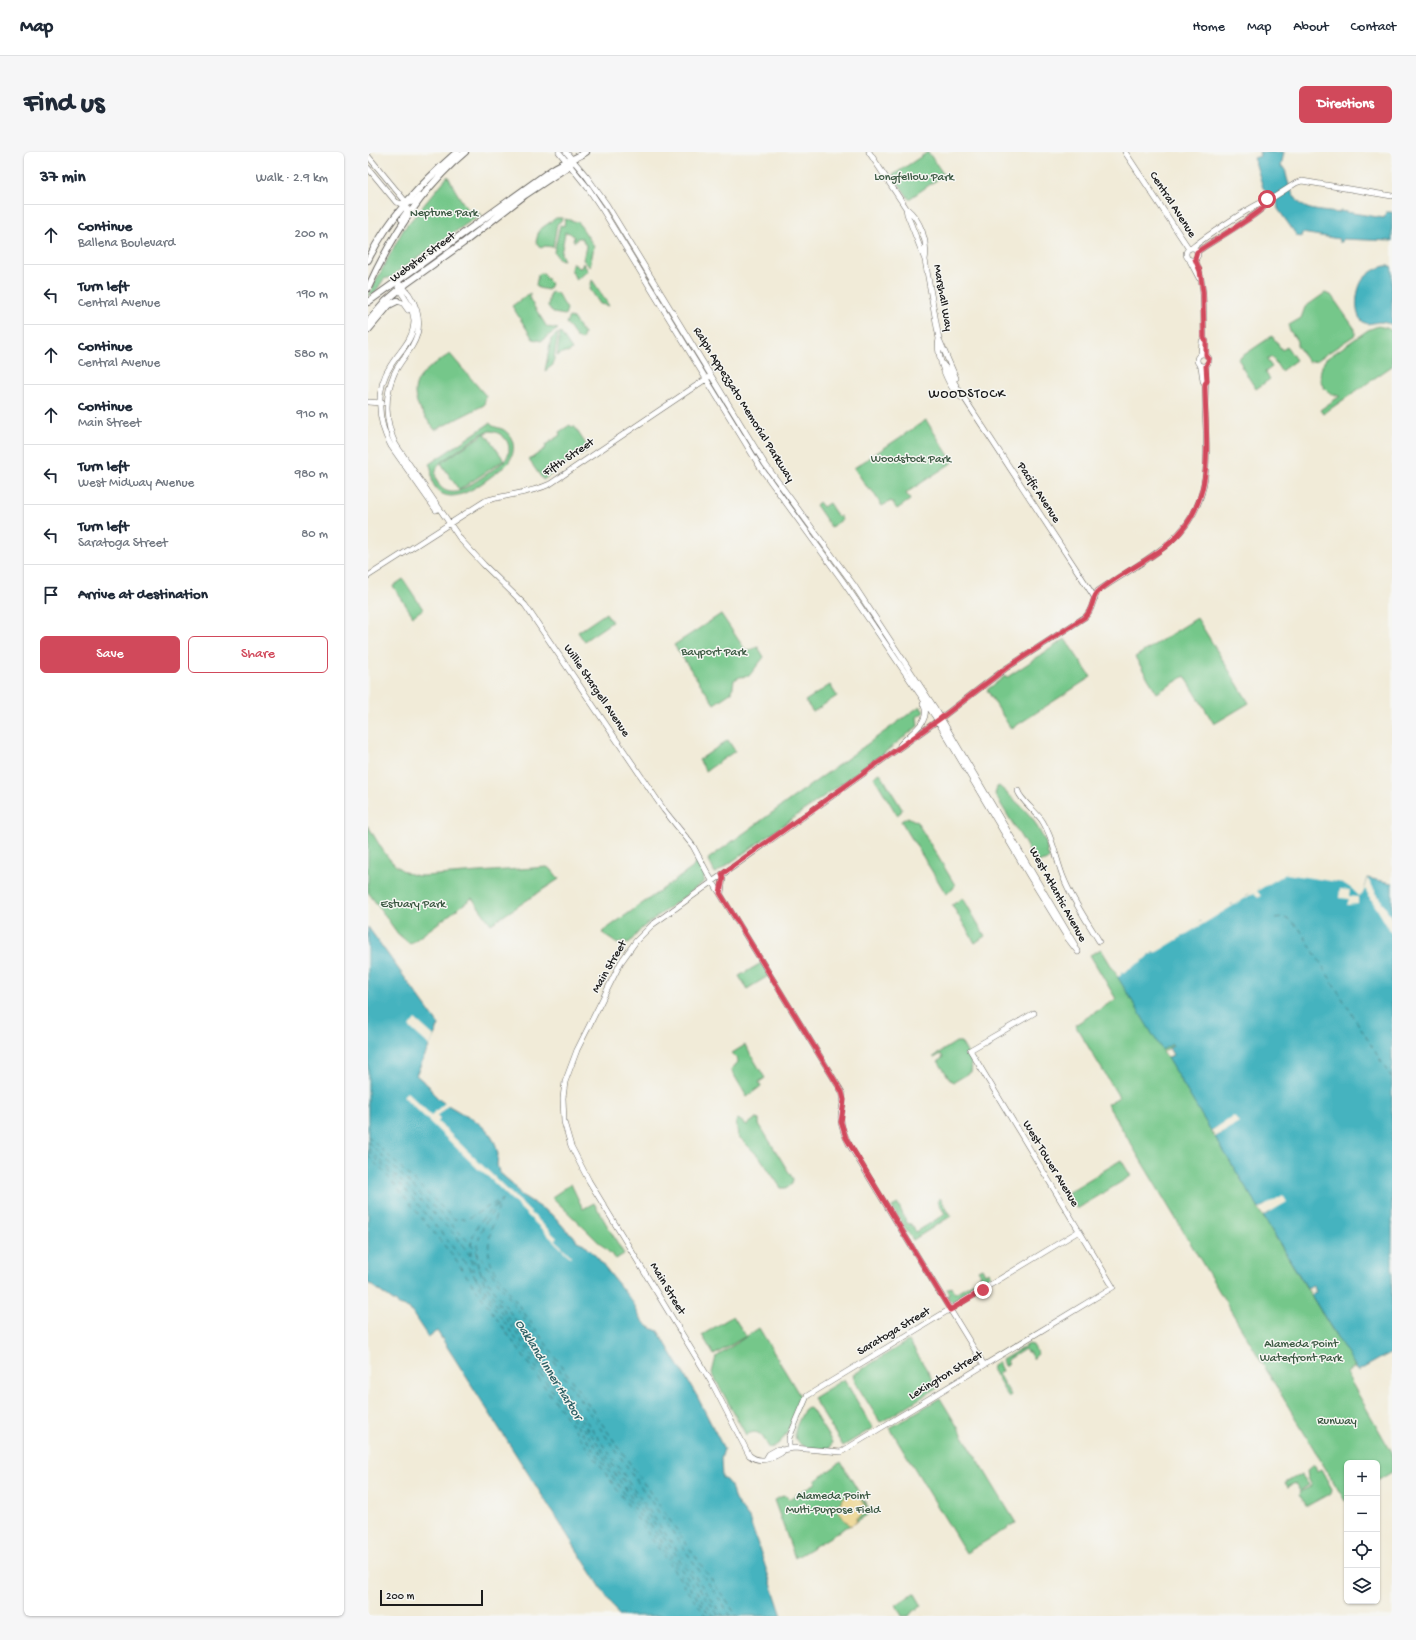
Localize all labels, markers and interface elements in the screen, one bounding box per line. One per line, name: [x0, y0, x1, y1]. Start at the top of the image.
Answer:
text: Map: [20, 16, 53, 39]
text: Home: [1193, 19, 1225, 36]
text: Map: [1247, 19, 1271, 36]
text: About: [1293, 19, 1329, 36]
text: Contact: [1351, 19, 1396, 36]
button: Directions: [1299, 86, 1392, 123]
text: Find us: [24, 88, 104, 121]
text: 37 min: [40, 168, 86, 188]
street label: Central Avenue: [1145, 169, 1199, 241]
text: Walk · 2.9 km: [256, 171, 328, 186]
park label: Longfellow Park: [874, 171, 955, 185]
route start: [1258, 190, 1276, 208]
park label: Neptune Park: [410, 207, 480, 221]
text: Continue: [78, 218, 132, 236]
icon: ahead: [40, 224, 62, 246]
text: 200 m: [295, 227, 328, 242]
street label: Webster Street: [388, 229, 459, 286]
text: Ballena Boulevard: [78, 236, 175, 251]
street label: Marshall Way: [929, 263, 955, 333]
text: Turn left: [78, 278, 129, 296]
icon: left: [40, 284, 62, 306]
text: 190 m: [297, 287, 328, 302]
text: Central Avenue: [78, 296, 160, 311]
street label: Ralph Appezzato Memorial Parkway: [689, 325, 797, 485]
text: Continue: [78, 338, 132, 356]
icon: ahead: [40, 344, 62, 366]
text: 580 m: [294, 347, 328, 362]
text: Central Avenue: [78, 356, 160, 371]
district label: WOODSTOCK: [928, 387, 1006, 402]
text: Continue: [78, 398, 132, 416]
icon: ahead: [40, 404, 62, 426]
text: 910 m: [297, 407, 328, 422]
text: Main Street: [78, 416, 141, 431]
street label: Fifth Street: [540, 435, 598, 481]
park label: Woodstock Park: [871, 453, 953, 467]
text: Turn left: [78, 458, 129, 476]
street label: Pacific Avenue: [1013, 459, 1063, 527]
icon: left: [40, 464, 62, 486]
text: 980 m: [295, 467, 328, 482]
text: West Midway Avenue: [78, 476, 194, 491]
text: Turn left: [78, 518, 129, 536]
icon: left: [40, 524, 62, 546]
text: 80 m: [301, 527, 328, 542]
text: Saratoga Street: [78, 536, 167, 551]
icon: arrive: [40, 584, 62, 606]
text: Arrive at destination: [78, 586, 208, 604]
button: Save: [40, 636, 180, 673]
button: Share: [188, 636, 328, 673]
street label: Willie Stargell Avenue: [560, 642, 633, 740]
park label: Bayport Park: [680, 646, 748, 660]
street label: West Atlantic Avenue: [1025, 845, 1089, 945]
park label: Estuary Park: [381, 898, 447, 912]
street label: Main Street: [589, 937, 631, 996]
street label: West Tower Avenue: [1019, 1118, 1082, 1210]
street label: Main Street: [646, 1260, 689, 1318]
route end: [974, 1281, 992, 1299]
street label: Saratoga Street: [855, 1304, 934, 1359]
water label: Oakland Inner Harbor: [511, 1317, 586, 1425]
park label: Alameda Point Waterfront Park: [1260, 1338, 1344, 1366]
street label: Lexington Street: [907, 1348, 986, 1404]
park label: Runway: [1317, 1415, 1357, 1429]
map controls: [1344, 1460, 1380, 1604]
button: +: [1344, 1460, 1380, 1496]
park label: Alameda Point Multi-Purpose Field: [786, 1490, 881, 1518]
button: −: [1344, 1496, 1380, 1532]
button: locate: [1344, 1532, 1380, 1568]
button: layers: [1344, 1568, 1380, 1604]
scale bar: [380, 1588, 483, 1607]
text: 200 m: [386, 1591, 414, 1603]

